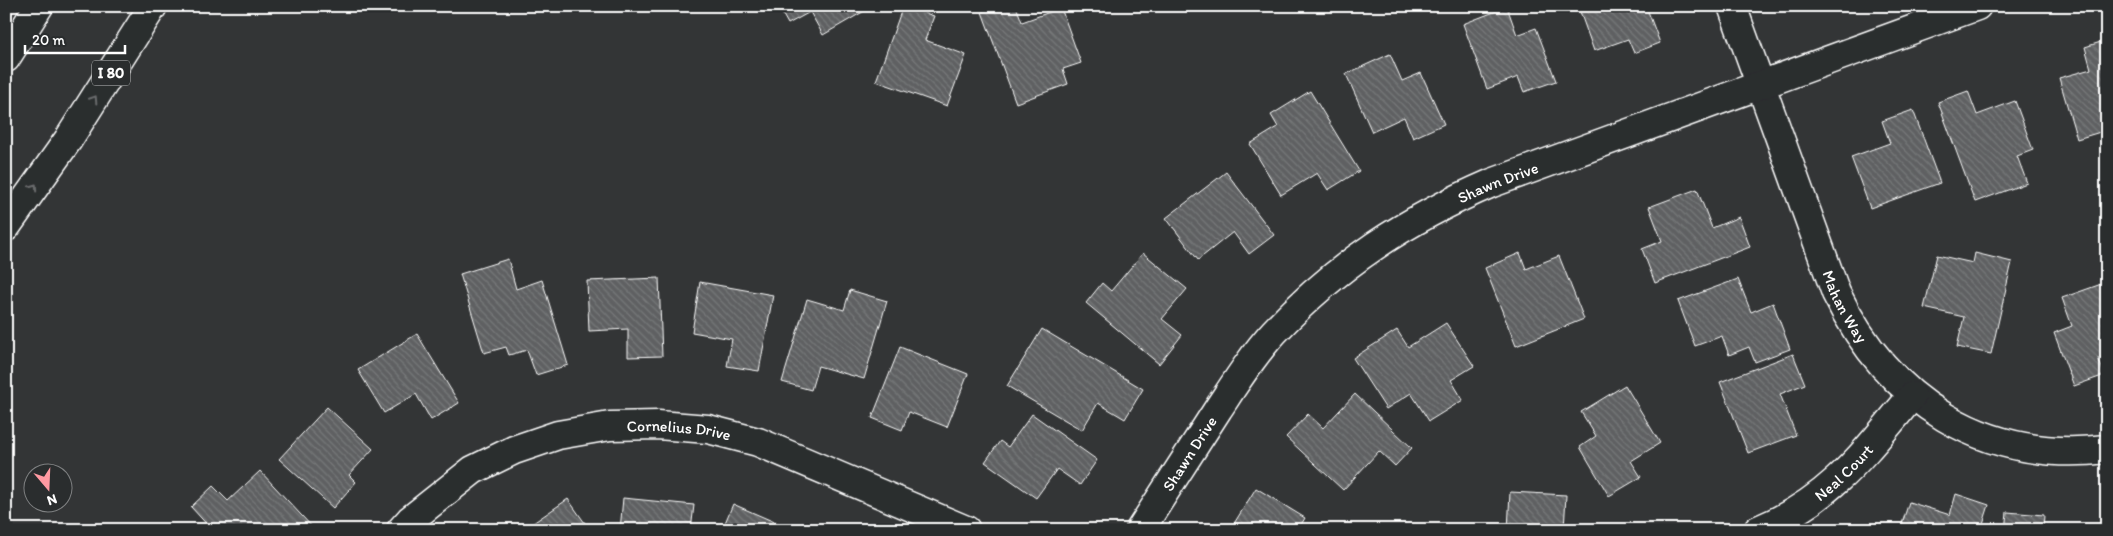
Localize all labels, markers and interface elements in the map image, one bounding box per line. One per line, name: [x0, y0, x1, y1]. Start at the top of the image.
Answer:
scale bar: [25, 22, 125, 54]
text: 20 m: [32, 31, 66, 49]
road number: I 80: [92, 60, 130, 86]
one-way arrow: [88, 95, 97, 105]
street label: Shawn Drive: [1454, 157, 1541, 207]
one-way arrow: [28, 183, 37, 193]
street label: Mahan Way: [1819, 267, 1872, 346]
street label: Shawn Drive: [1158, 412, 1221, 494]
street label: Cornelius Drive: [626, 415, 734, 444]
street label: Neal Court: [1811, 440, 1877, 505]
north arrow: [22, 464, 72, 514]
text: N: [45, 490, 59, 509]

